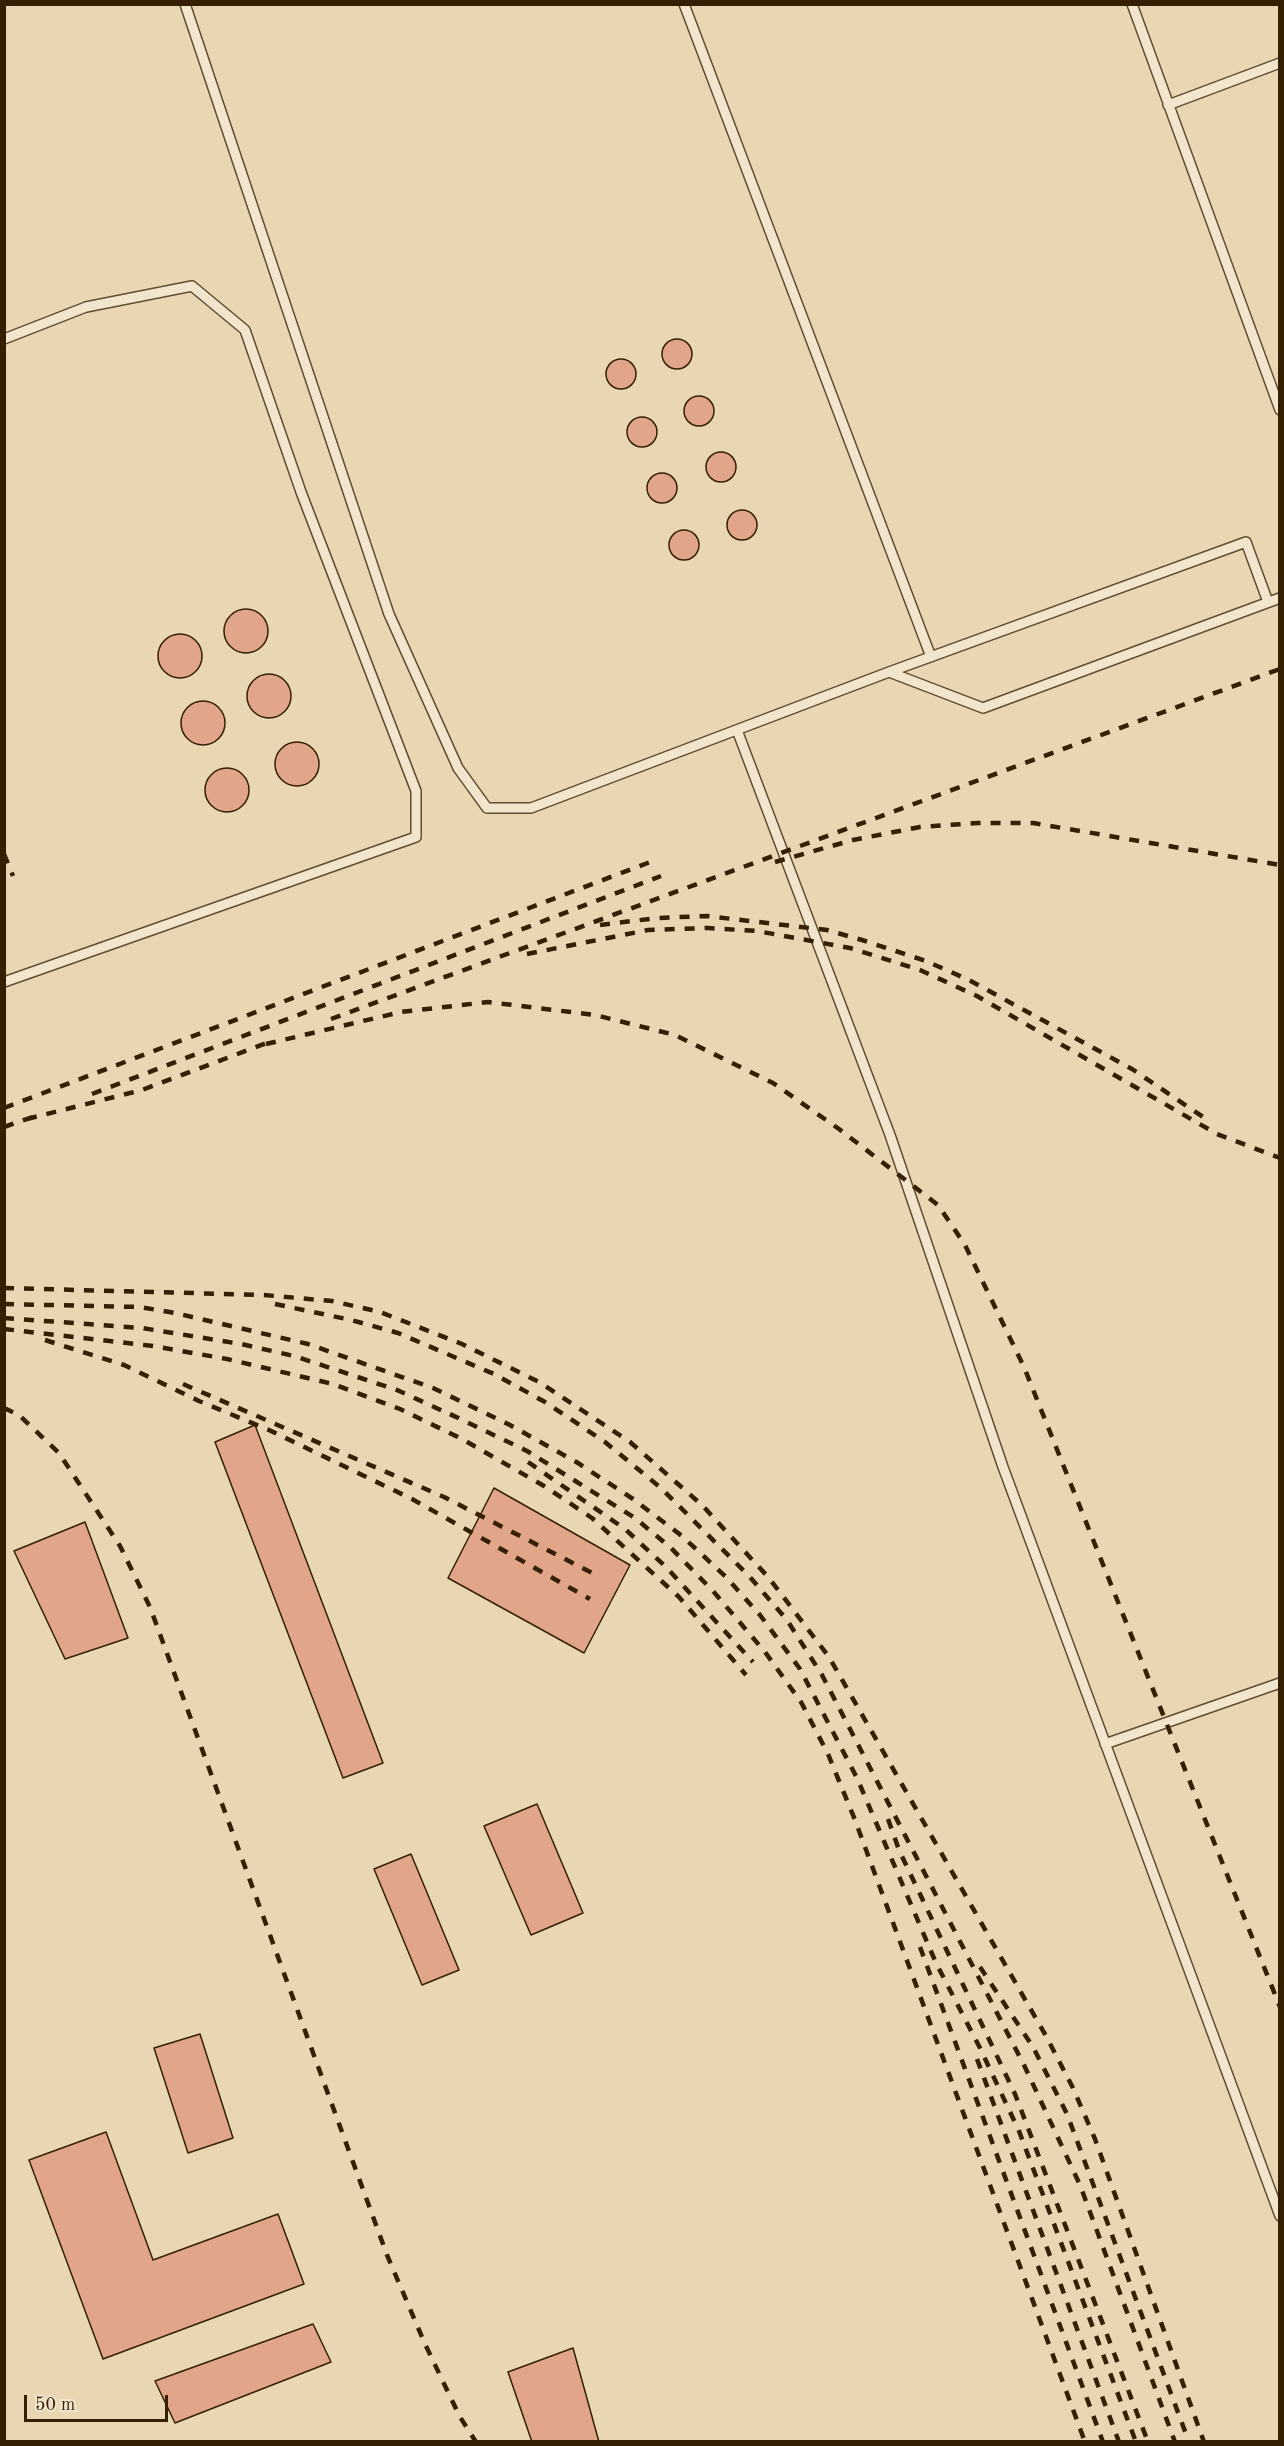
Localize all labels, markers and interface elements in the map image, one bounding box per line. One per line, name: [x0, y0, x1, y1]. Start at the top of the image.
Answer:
scale bar: [27, 2383, 171, 2421]
text: 50 m: [35, 2396, 75, 2414]

